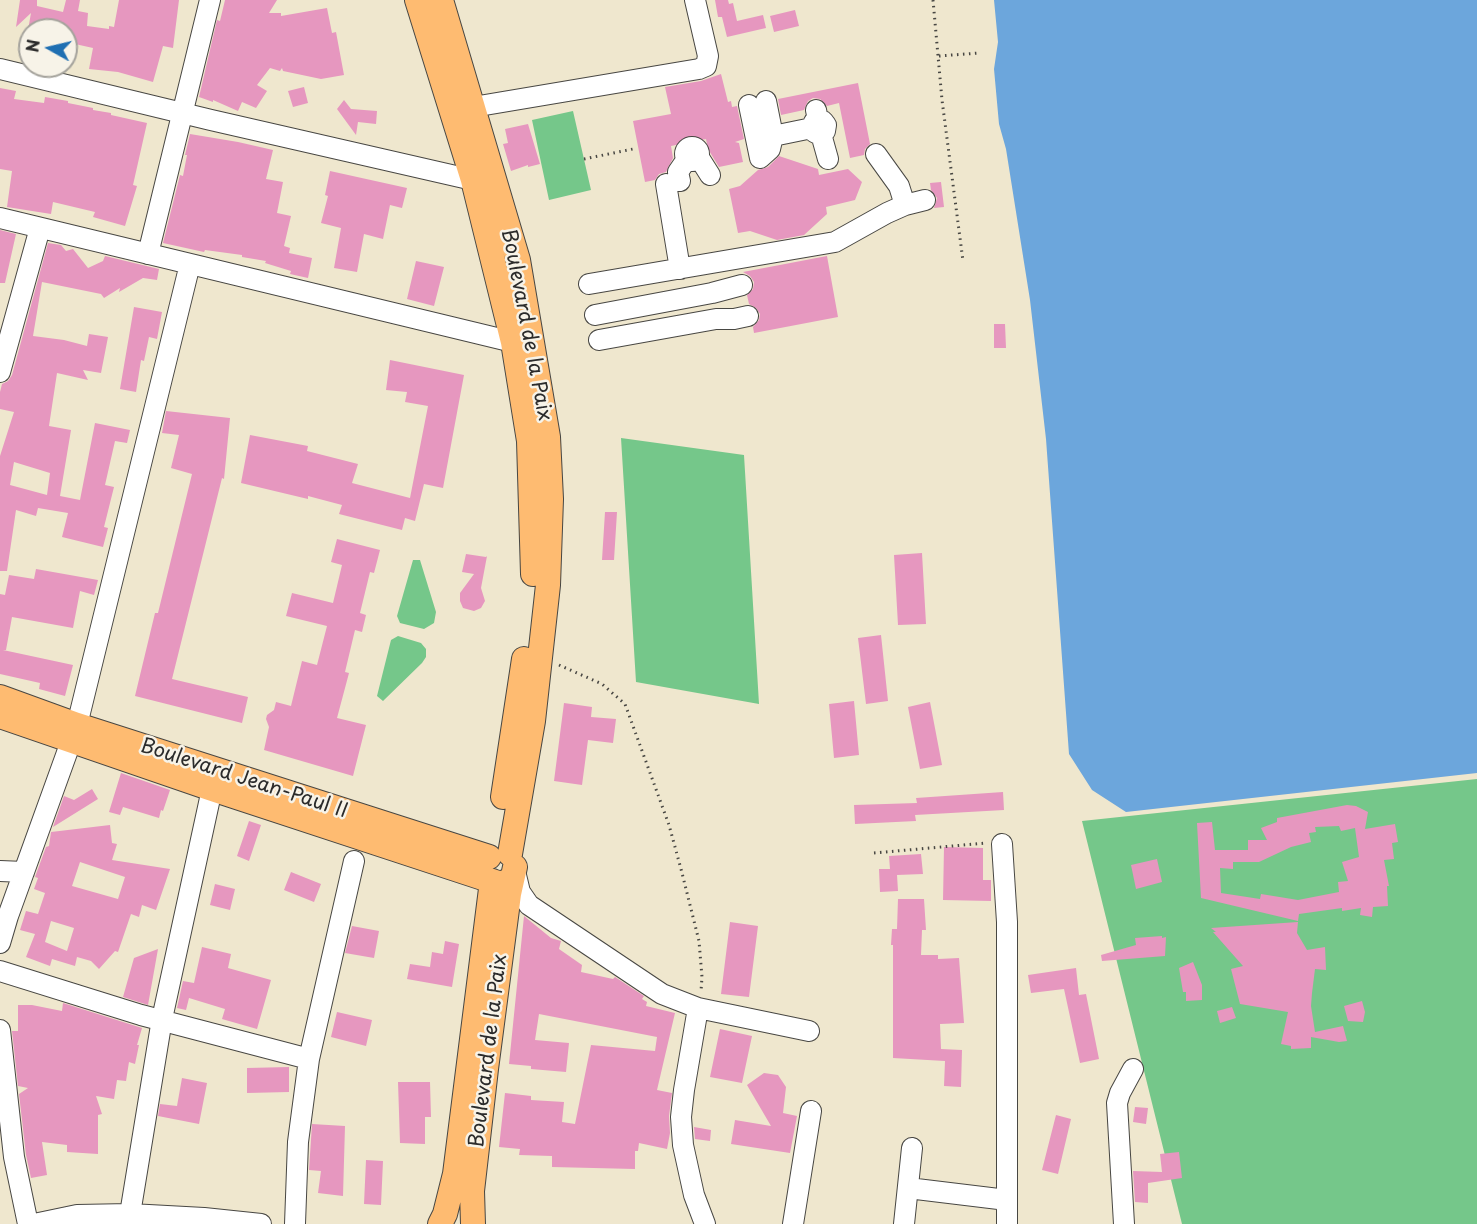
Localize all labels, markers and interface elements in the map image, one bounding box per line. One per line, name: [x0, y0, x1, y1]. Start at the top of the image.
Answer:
north arrow: [18, 18, 78, 78]
text: N: [19, 38, 45, 54]
street label: Boulevard de la Paix: [496, 227, 556, 423]
street label: Boulevard Jean-Paul II: [137, 734, 351, 824]
street label: Boulevard de la Paix: [465, 953, 513, 1149]

